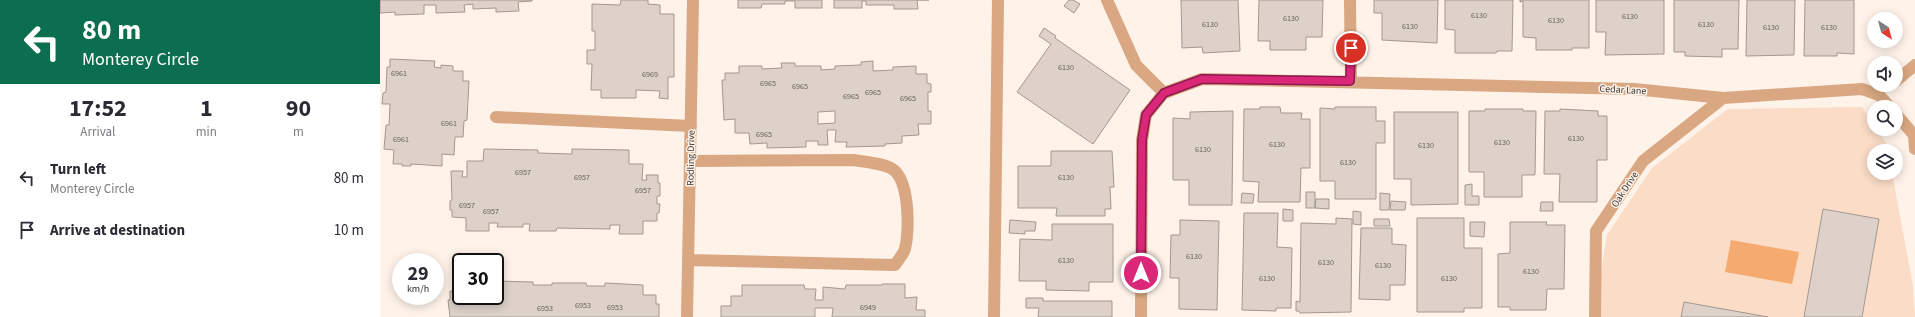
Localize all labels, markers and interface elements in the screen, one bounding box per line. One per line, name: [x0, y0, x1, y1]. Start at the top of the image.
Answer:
text: 80 m: [82, 10, 141, 50]
house number: 6130: [1471, 10, 1487, 21]
house number: 6130: [1622, 11, 1638, 22]
north arrow: [1867, 12, 1903, 48]
map controls: [1867, 12, 1903, 180]
house number: 6130: [1283, 13, 1299, 24]
house number: 6130: [1548, 15, 1564, 26]
icon: left: [16, 16, 68, 68]
house number: 6130: [1202, 19, 1218, 30]
house number: 6130: [1698, 19, 1714, 30]
house number: 6130: [1402, 21, 1418, 32]
house number: 6130: [1763, 22, 1779, 33]
house number: 6130: [1821, 22, 1837, 33]
pin: [1334, 31, 1368, 65]
icon: arrive: [1340, 37, 1362, 59]
text: Monterey Circle: [82, 47, 199, 72]
button: sound: [1867, 56, 1903, 92]
house number: 6130: [1058, 62, 1074, 73]
house number: 6961: [391, 68, 407, 79]
house number: 6969: [642, 69, 658, 80]
house number: 6965: [760, 78, 776, 89]
house number: 6965: [792, 81, 808, 92]
street label: Cedar Lane: [1599, 82, 1647, 98]
house number: 6965: [865, 87, 881, 98]
text: 17:52: [69, 91, 127, 126]
text: 1: [200, 91, 213, 126]
text: 90: [286, 91, 311, 126]
house number: 6965: [843, 91, 859, 102]
house number: 6965: [900, 93, 916, 104]
button: search: [1867, 100, 1903, 136]
house number: 6961: [441, 118, 457, 129]
text: Arrival: [80, 123, 115, 141]
text: min: [196, 123, 217, 141]
text: m: [293, 123, 304, 141]
house number: 6965: [756, 129, 772, 140]
street label: Rodling Drive: [684, 130, 698, 186]
house number: 6130: [1568, 133, 1584, 144]
house number: 6961: [393, 134, 409, 145]
house number: 6130: [1494, 137, 1510, 148]
house number: 6130: [1269, 139, 1285, 150]
house number: 6130: [1418, 140, 1434, 151]
house number: 6130: [1195, 144, 1211, 155]
button: layers: [1867, 144, 1903, 180]
house number: 6130: [1340, 157, 1356, 168]
text: Turn left: [50, 159, 106, 180]
icon: left: [16, 167, 38, 189]
house number: 6957: [515, 167, 531, 178]
text: 80 m: [334, 168, 364, 189]
street label: Oak Drive: [1608, 169, 1642, 210]
house number: 6957: [574, 172, 590, 183]
house number: 6130: [1058, 172, 1074, 183]
text: Monterey Circle: [50, 180, 135, 198]
house number: 6957: [635, 185, 651, 196]
house number: 6957: [459, 200, 475, 211]
house number: 6957: [483, 206, 499, 217]
icon: arrive: [16, 219, 38, 241]
text: Arrive at destination: [50, 220, 185, 241]
text: 10 m: [334, 220, 364, 241]
house number: 6130: [1186, 251, 1202, 262]
position arrow: [1120, 252, 1162, 294]
speed limit sign: 30: [452, 253, 504, 305]
house number: 6130: [1058, 255, 1074, 266]
house number: 6130: [1318, 257, 1334, 268]
text: 29: [407, 260, 429, 288]
house number: 6130: [1375, 260, 1391, 271]
house number: 6130: [1523, 266, 1539, 277]
house number: 6130: [1259, 273, 1275, 284]
house number: 6130: [1441, 273, 1457, 284]
text: km/h: [407, 282, 429, 296]
house number: 6953: [575, 300, 591, 311]
house number: 6953: [607, 302, 623, 313]
house number: 6949: [860, 302, 876, 313]
house number: 6953: [537, 303, 553, 314]

